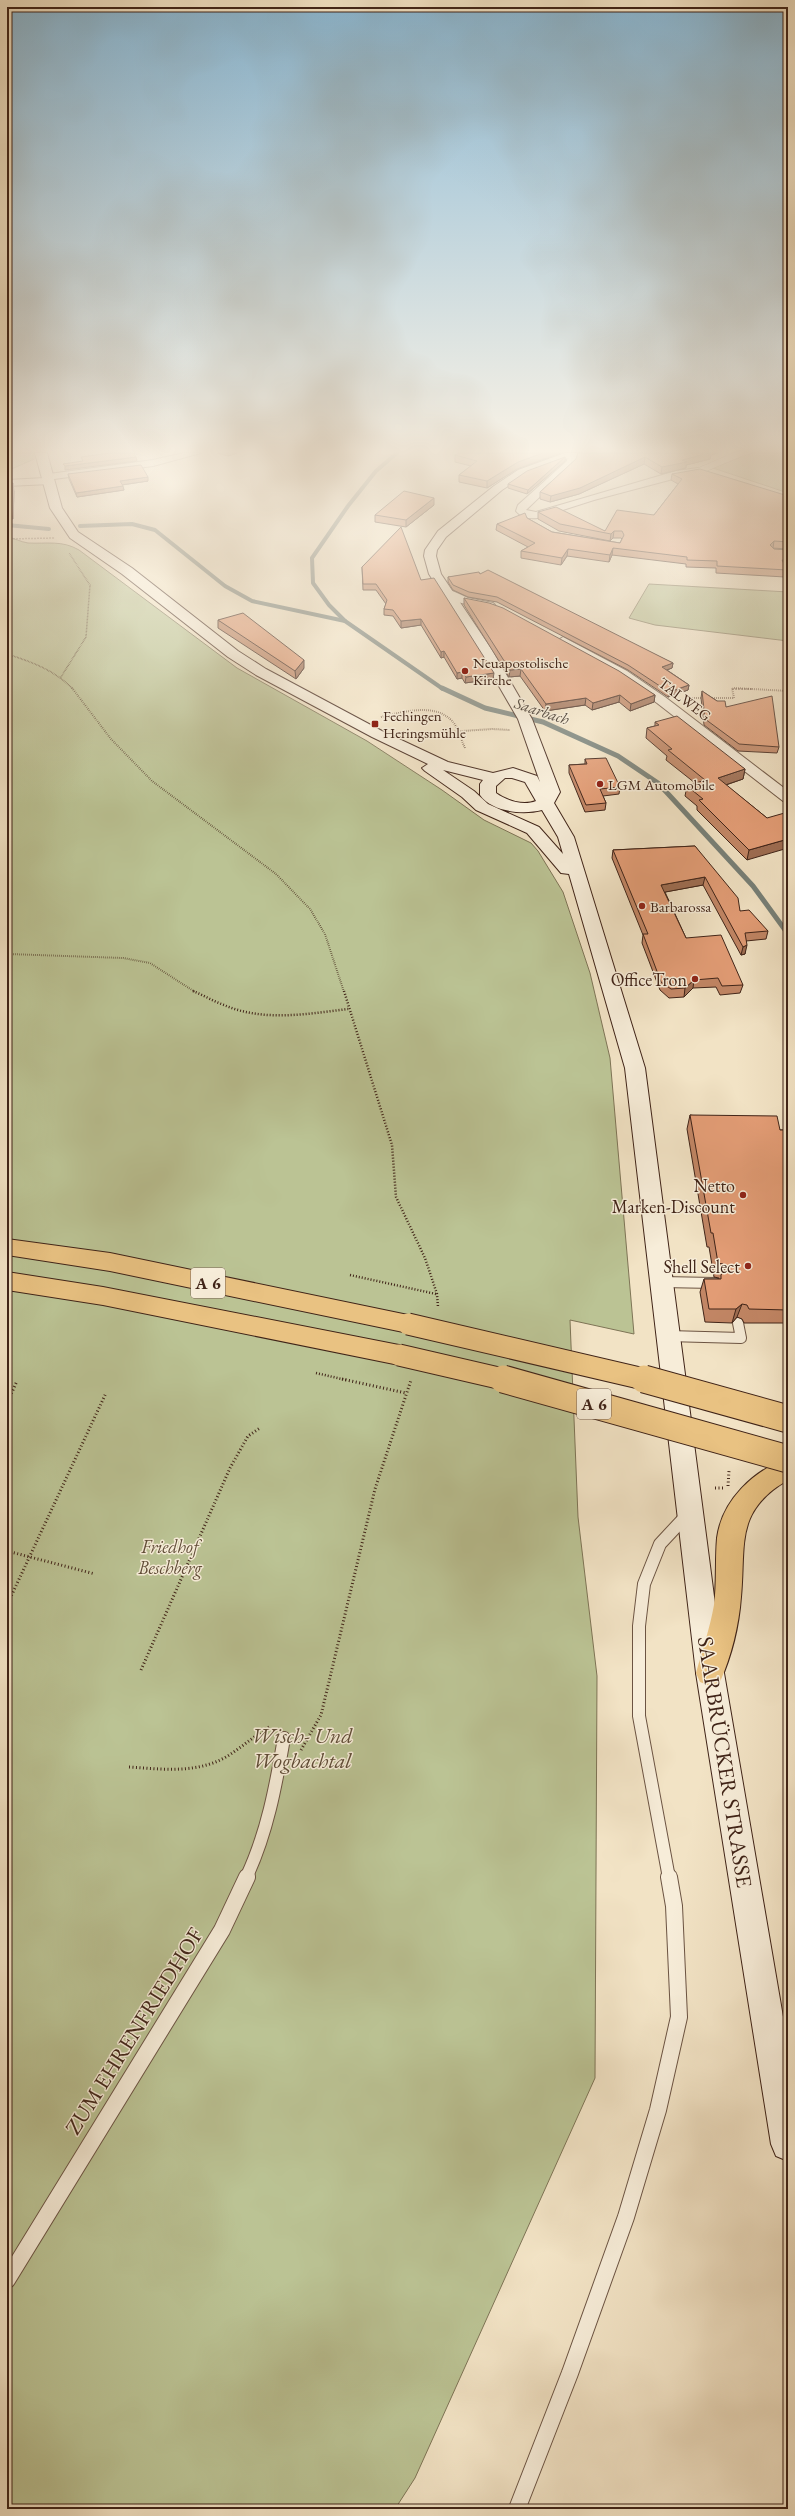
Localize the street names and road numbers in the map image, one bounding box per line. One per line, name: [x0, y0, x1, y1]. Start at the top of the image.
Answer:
street label: TALWEG: [655, 673, 715, 725]
road number: A 6: [191, 1268, 225, 1298]
road number: A 6: [577, 1389, 611, 1419]
street label: SAARBRÜCKER STRASSE: [691, 1634, 759, 1890]
street label: ZUM EHRENFRIEDHOF: [58, 1922, 210, 2140]

